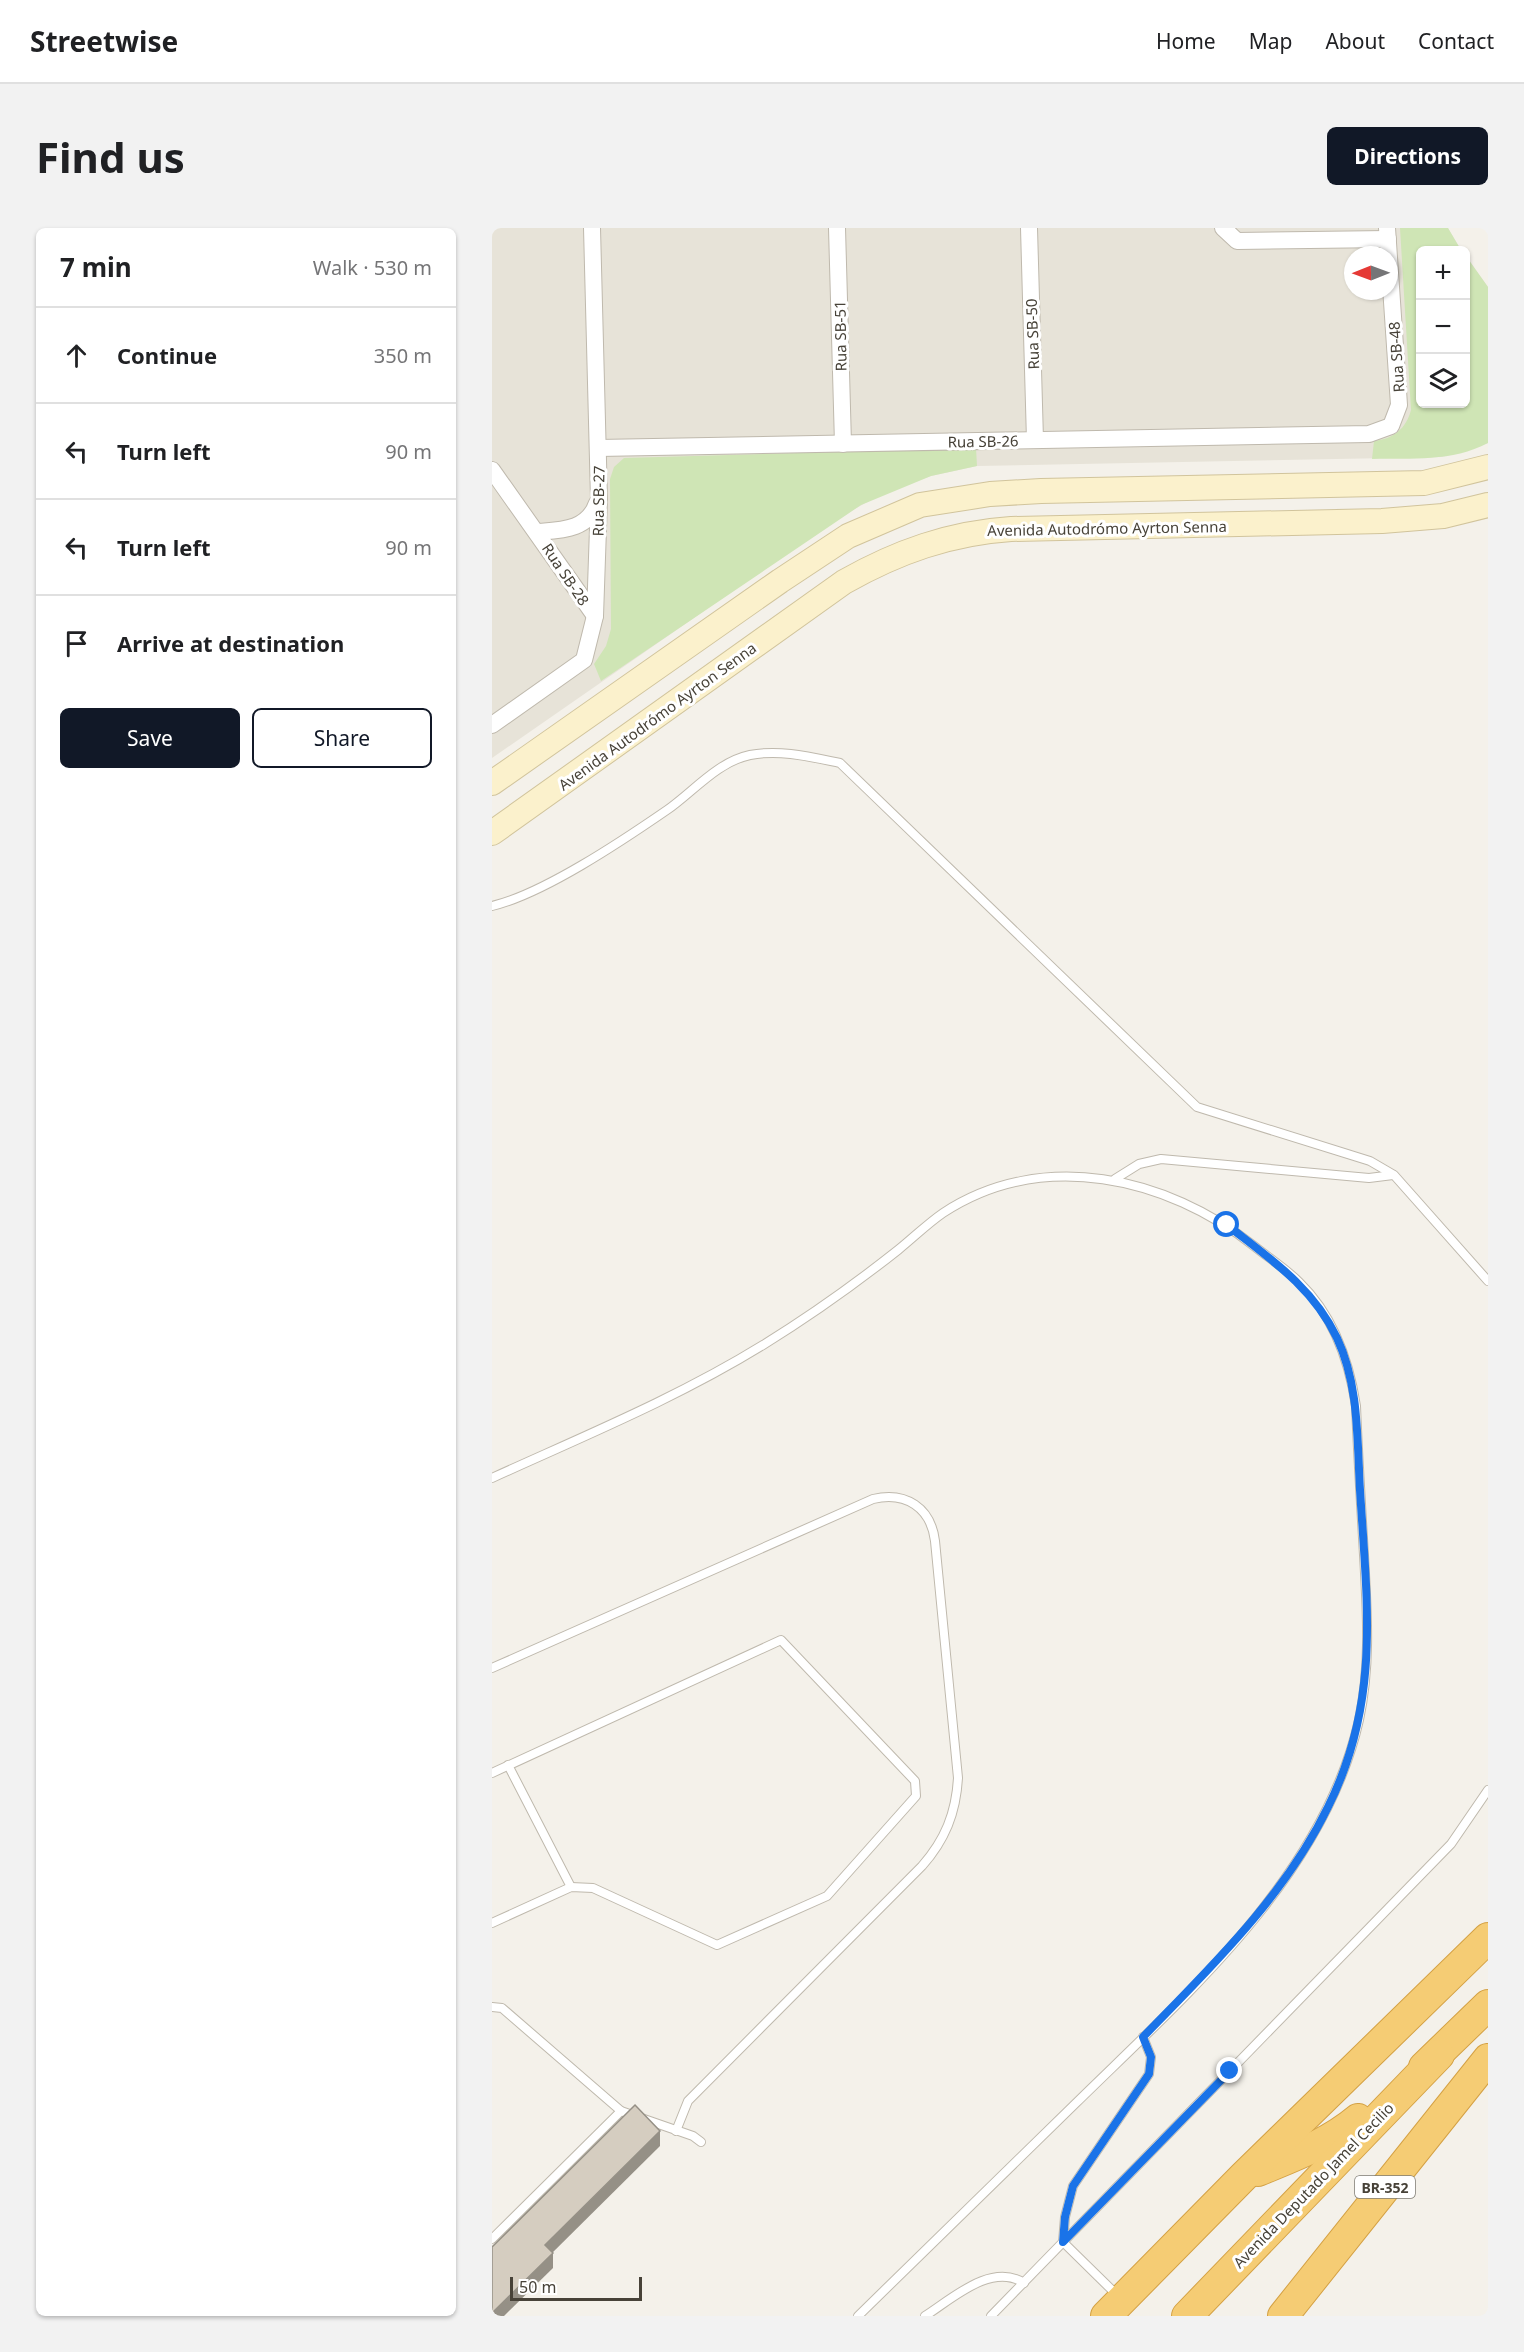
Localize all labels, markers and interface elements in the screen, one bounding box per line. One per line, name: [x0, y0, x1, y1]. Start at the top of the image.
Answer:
text: Streetwise: [30, 22, 178, 60]
text: Home: [1156, 27, 1216, 55]
text: Map: [1249, 27, 1292, 55]
text: About: [1325, 27, 1385, 55]
text: Contact: [1418, 27, 1494, 55]
button: Directions: [1327, 127, 1488, 185]
text: Find us: [36, 128, 185, 185]
north arrow: [1344, 246, 1398, 300]
map controls: [1416, 246, 1470, 408]
button: +: [1416, 246, 1470, 300]
text: 7 min: [60, 249, 132, 285]
text: Walk · 530 m: [313, 254, 432, 281]
street label: Rua SB-50: [1021, 298, 1043, 370]
street label: Rua SB-51: [829, 300, 851, 372]
button: −: [1416, 300, 1470, 354]
street label: Rua SB-48: [1384, 321, 1408, 393]
icon: ahead: [60, 339, 93, 372]
text: Continue: [117, 340, 217, 370]
text: 350 m: [374, 342, 432, 369]
button: layers: [1416, 354, 1470, 408]
street label: Rua SB-26: [947, 430, 1019, 452]
icon: left: [60, 435, 93, 468]
text: Turn left: [117, 436, 211, 466]
text: 90 m: [385, 438, 432, 465]
street label: Rua SB-27: [587, 465, 609, 537]
street label: Avenida Autodrómo Ayrton Senna: [987, 516, 1227, 540]
icon: left: [60, 531, 93, 564]
text: Turn left: [117, 532, 211, 562]
text: 90 m: [385, 534, 432, 561]
street label: Rua SB-28: [538, 539, 594, 609]
icon: arrive: [60, 627, 93, 660]
text: Arrive at destination: [117, 628, 344, 658]
street label: Avenida Autodrómo Ayrton Senna: [554, 637, 760, 795]
button: Save: [60, 708, 240, 768]
button: Share: [252, 708, 432, 768]
route start: [1213, 1211, 1239, 1237]
route end: [1216, 2057, 1242, 2083]
street label: Avenida Deputado Jamel Cecilio: [1228, 2098, 1398, 2272]
road number: BR-352: [1355, 2176, 1415, 2198]
scale bar: [510, 2274, 642, 2302]
text: 50 m: [519, 2276, 556, 2298]

